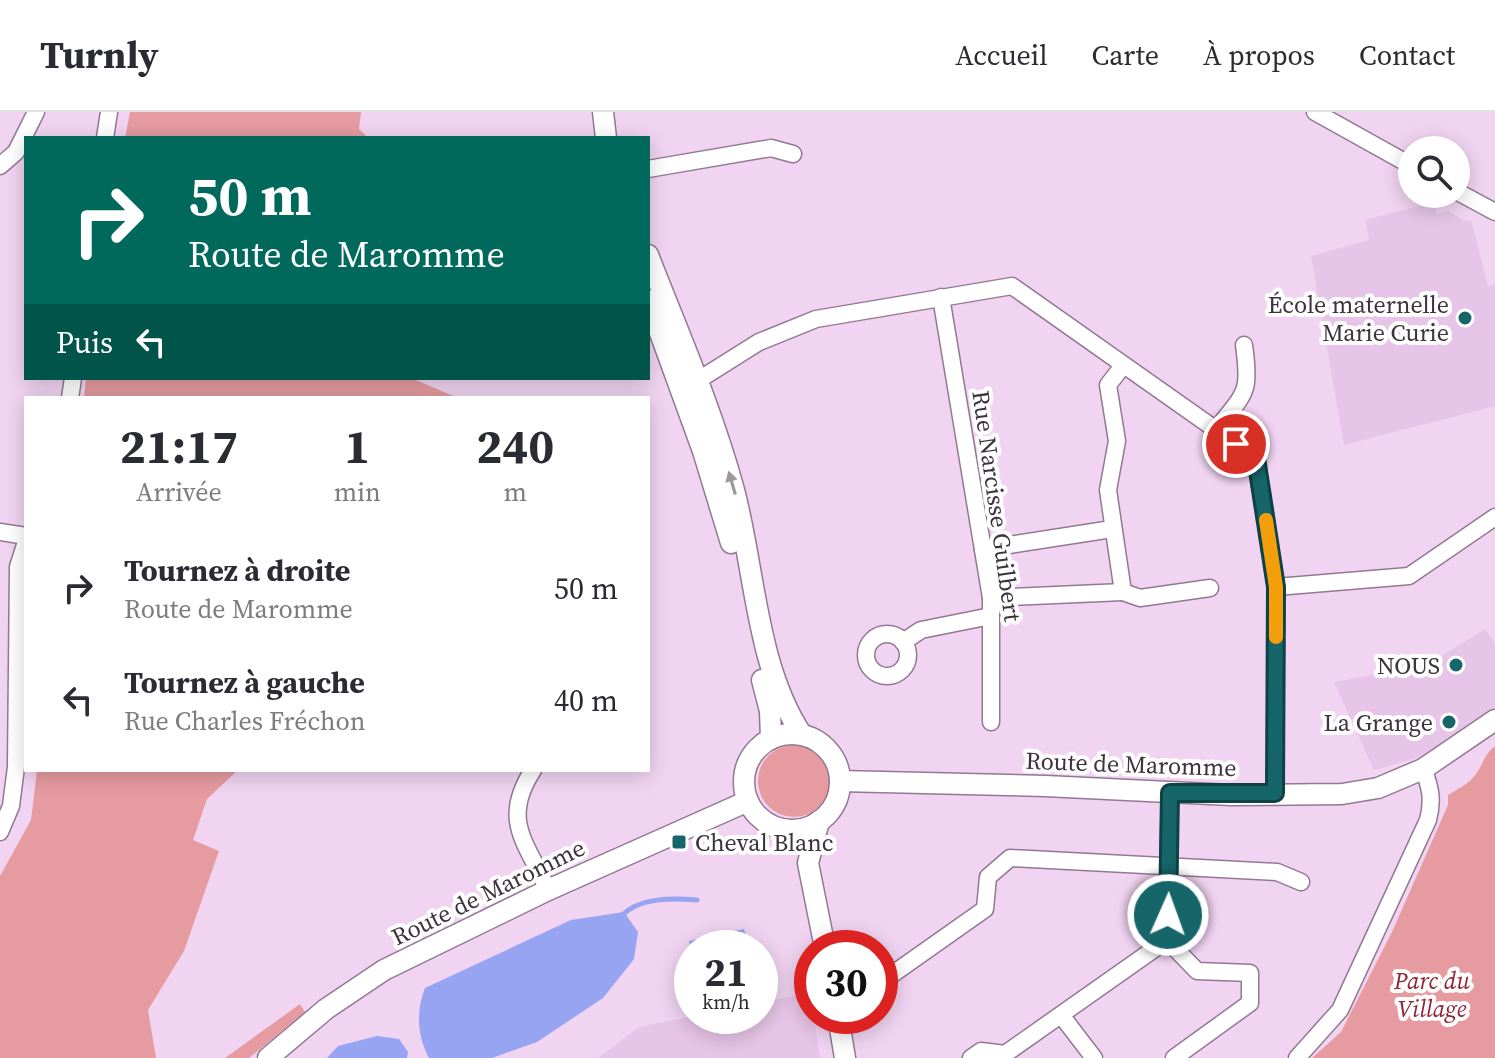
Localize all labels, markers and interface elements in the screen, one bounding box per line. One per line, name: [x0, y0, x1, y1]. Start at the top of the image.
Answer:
text: Turnly: [40, 29, 159, 81]
text: Accueil: [955, 36, 1048, 74]
text: Carte: [1092, 36, 1159, 74]
text: À propos: [1203, 36, 1315, 74]
text: Contact: [1359, 36, 1455, 74]
map controls: [1398, 136, 1470, 208]
button: search: [1398, 136, 1470, 208]
text: 50 m: [188, 157, 311, 234]
icon: right: [56, 168, 160, 272]
text: Route de Maromme: [188, 230, 505, 279]
place label: École maternelle Marie Curie: [1268, 288, 1449, 349]
marker: École maternelle Marie Curie: [1456, 309, 1474, 327]
icon: left: [129, 320, 173, 364]
text: Puis: [56, 322, 113, 363]
street label: Rue Narcisse Guilbert: [964, 388, 1030, 624]
pin: [1202, 410, 1270, 478]
text: 21:17: [120, 413, 238, 479]
text: 1: [344, 413, 370, 479]
text: 240: [476, 413, 554, 479]
icon: arrive: [1214, 422, 1258, 466]
one-way arrow: [725, 471, 738, 495]
text: Arrivée: [136, 474, 222, 510]
text: min: [334, 474, 381, 510]
text: m: [504, 474, 527, 510]
text: Tournez à droite: [124, 550, 350, 591]
icon: right: [56, 566, 100, 610]
text: 50 m: [554, 568, 618, 609]
text: Route de Maromme: [124, 591, 353, 627]
place label: NOUS: [1377, 649, 1440, 682]
marker: NOUS: [1447, 656, 1465, 674]
text: Tournez à gauche: [124, 662, 365, 703]
icon: left: [56, 678, 100, 722]
text: 40 m: [554, 680, 618, 721]
text: Rue Charles Fréchon: [124, 703, 366, 739]
place label: La Grange: [1324, 706, 1433, 739]
marker: La Grange: [1440, 713, 1458, 731]
street label: Route de Maromme: [1025, 744, 1237, 784]
place label: Cheval Blanc: [695, 826, 833, 859]
street label: Route de Maromme: [386, 831, 590, 953]
marker: Cheval Blanc: [670, 833, 688, 851]
position arrow: [1126, 873, 1210, 957]
speed limit sign: 30: [794, 930, 898, 1034]
text: 21: [704, 945, 748, 999]
park label: Parc du Village: [1393, 964, 1470, 1025]
text: km/h: [702, 988, 750, 1016]

